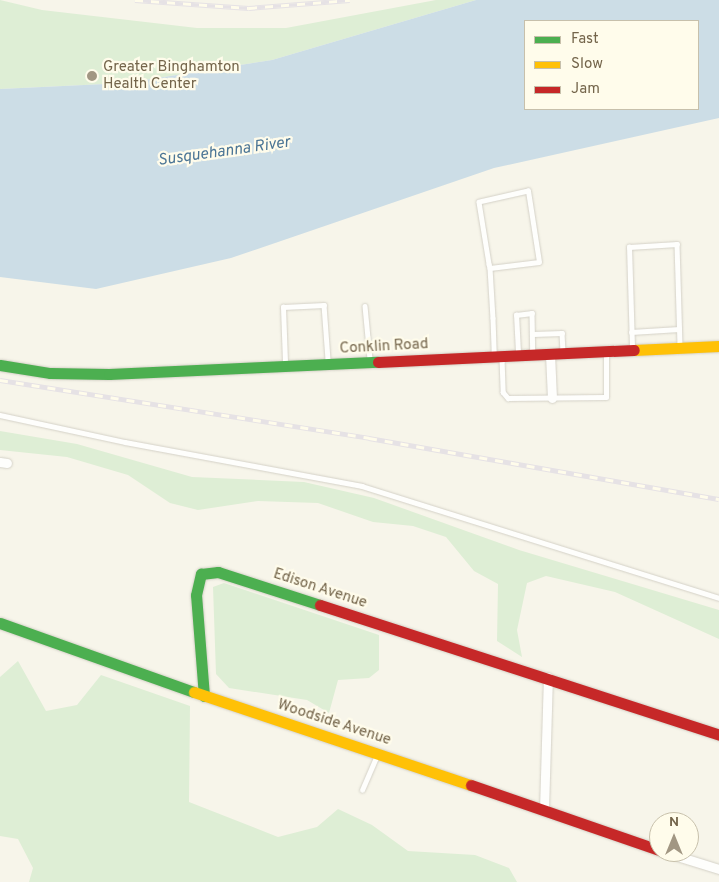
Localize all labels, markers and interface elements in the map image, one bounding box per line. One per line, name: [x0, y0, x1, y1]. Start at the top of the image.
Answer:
legend: [524, 20, 699, 110]
text: Fast: [571, 30, 599, 49]
text: Slow: [571, 55, 603, 74]
place label: Greater Binghamton Health Center: [103, 58, 240, 93]
marker: Greater Binghamton Health Center: [85, 69, 99, 83]
text: Jam: [571, 80, 600, 99]
water label: Susquehanna River: [157, 133, 291, 171]
street label: Conklin Road: [339, 336, 429, 358]
street label: Edison Avenue: [271, 565, 369, 613]
street label: Woodside Avenue: [275, 696, 393, 750]
north arrow: [649, 812, 699, 862]
text: N: [669, 814, 679, 831]

